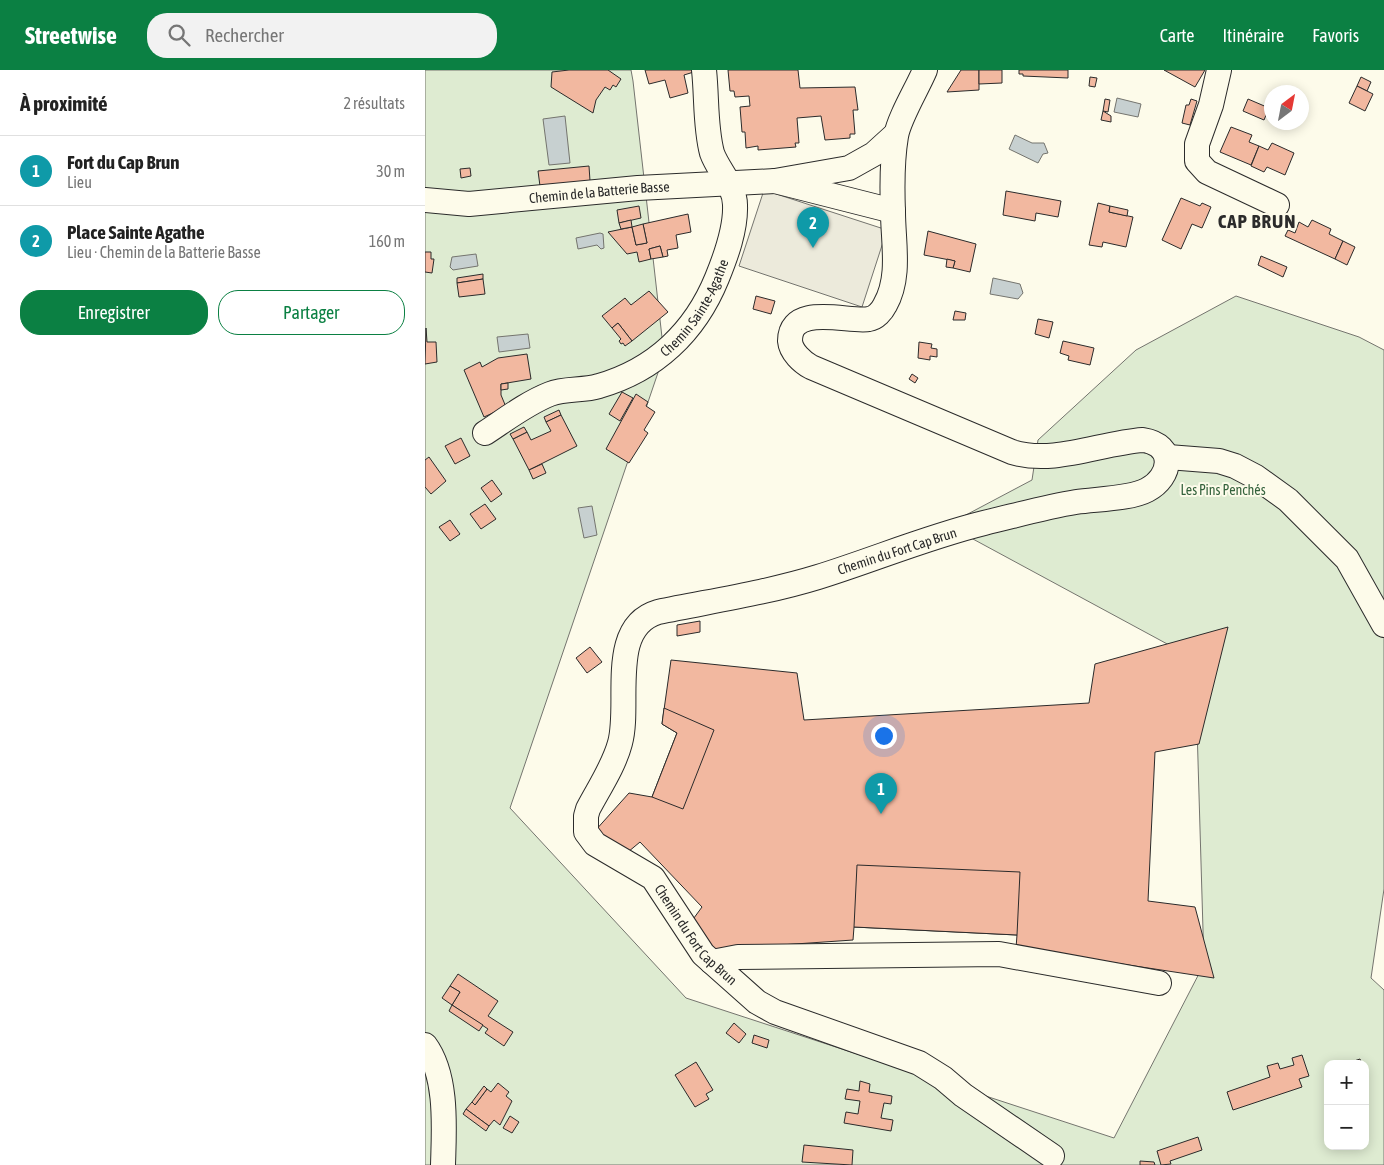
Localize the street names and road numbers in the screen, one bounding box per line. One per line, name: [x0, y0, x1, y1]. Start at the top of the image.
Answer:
street label: Chemin de la Batterie Basse: [528, 178, 670, 206]
street label: Chemin Sainte-Agathe: [657, 257, 732, 360]
street label: Chemin du Fort Cap Brun: [835, 524, 959, 578]
street label: Chemin du Fort Cap Brun: [651, 881, 740, 988]

